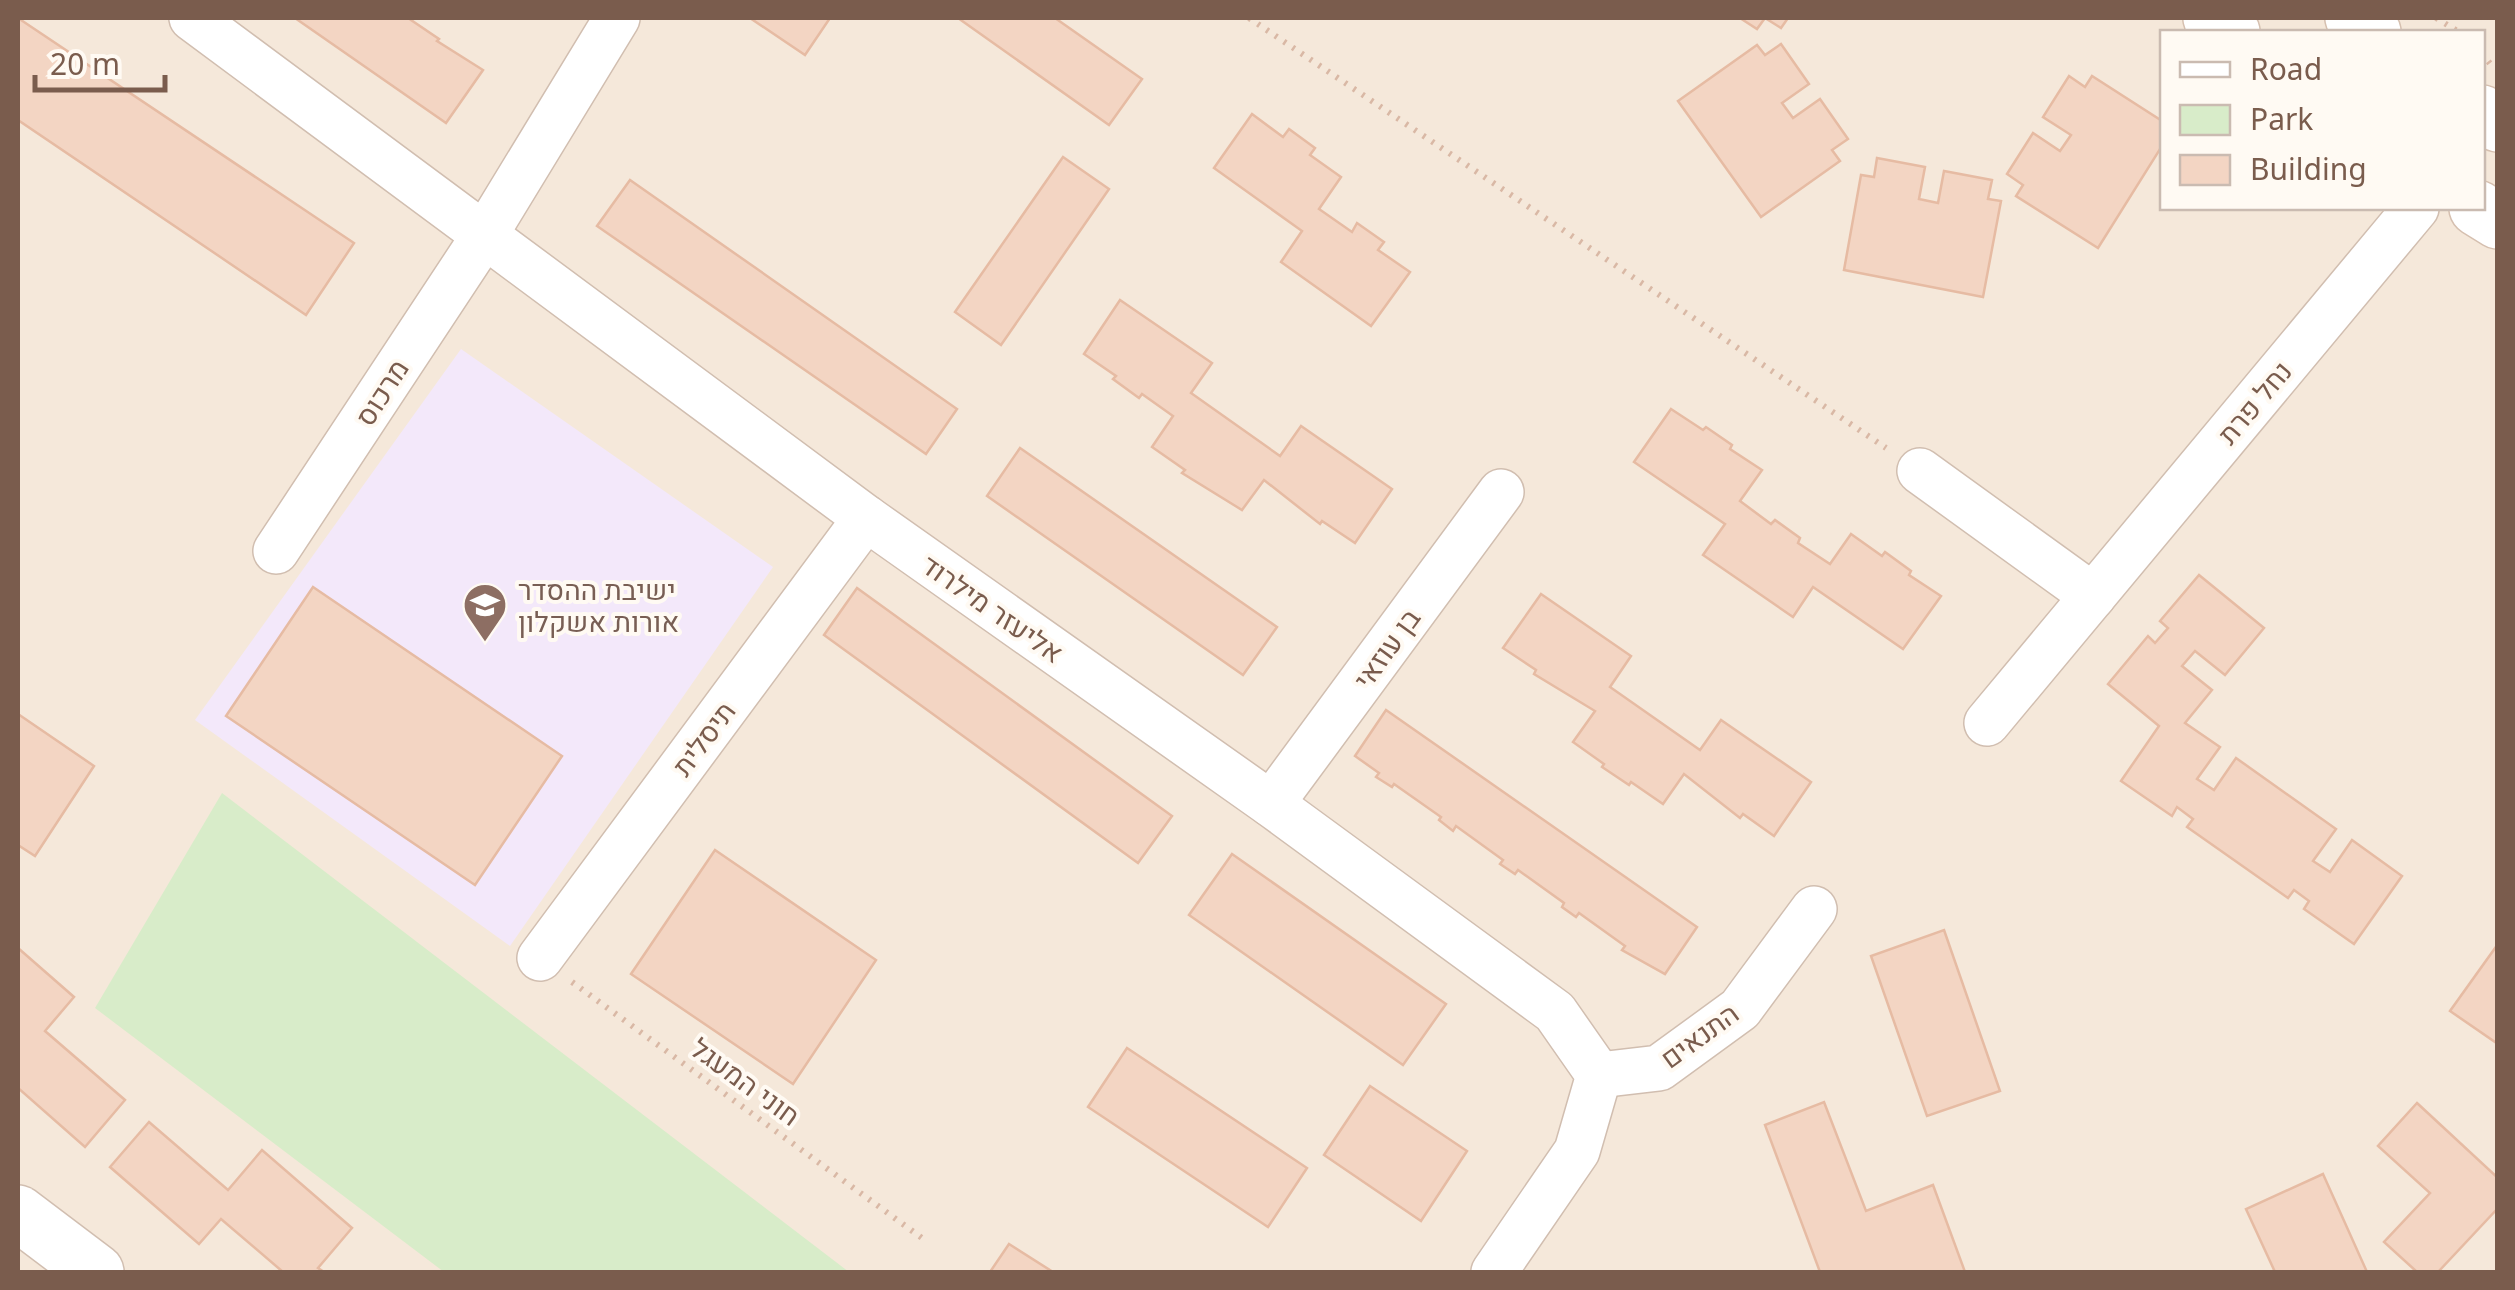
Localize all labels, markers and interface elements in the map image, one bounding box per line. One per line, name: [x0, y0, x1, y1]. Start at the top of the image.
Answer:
scale bar: [35, 30, 165, 92]
legend: [2160, 30, 2485, 210]
text: 20 m: [50, 43, 120, 84]
text: Road: [2250, 48, 2322, 89]
text: Park: [2250, 98, 2313, 139]
text: Building: [2250, 148, 2367, 189]
street label: מרכוס: [345, 351, 417, 433]
street label: נחל פרת: [2208, 352, 2300, 452]
street label: אליעזר מילרוד: [914, 545, 1072, 671]
place label: ישיבת ההסדר אורות אשקלון: [518, 570, 679, 640]
school or university icon: ישיבת ההסדר אורות אשקלון: [462, 582, 508, 643]
street label: בן עוזאי: [1344, 600, 1428, 696]
street label: תיסלית: [663, 693, 743, 783]
street label: התנאים: [1652, 994, 1746, 1076]
street label: חוני המעגל: [684, 1028, 808, 1134]

